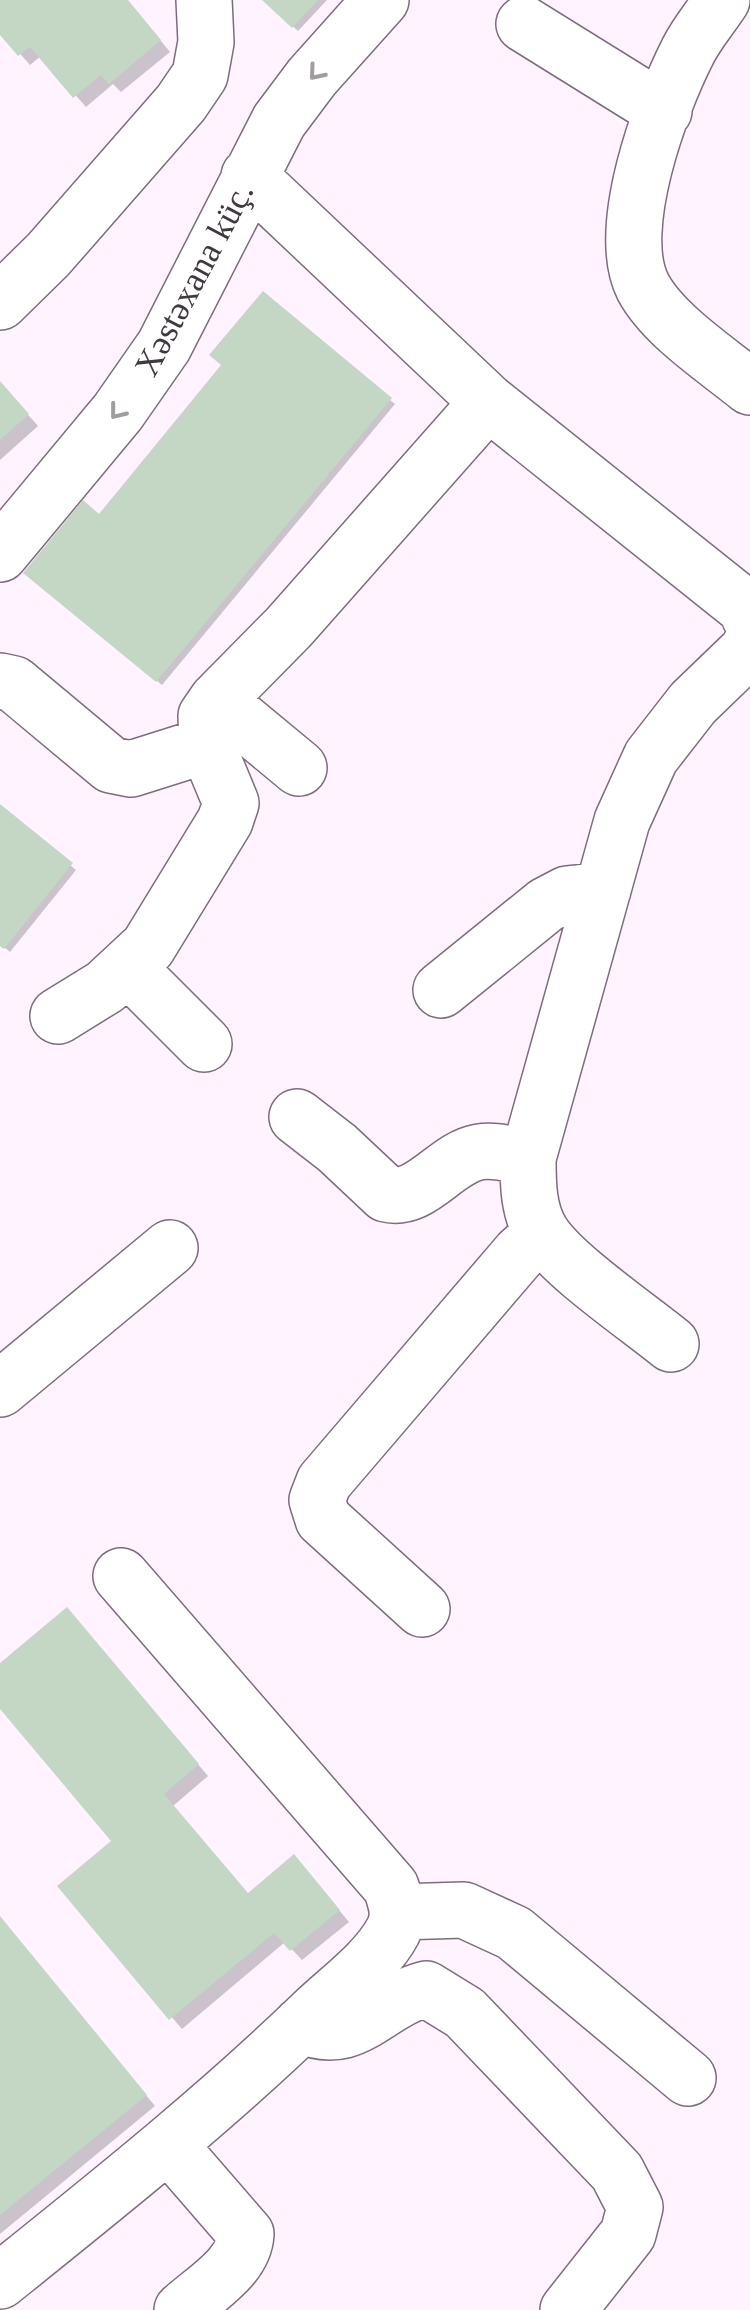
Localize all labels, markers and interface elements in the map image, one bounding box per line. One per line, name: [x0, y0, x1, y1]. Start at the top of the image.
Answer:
one-way arrow: [310, 61, 328, 79]
street label: Xəstəxana küç.: [127, 175, 261, 383]
one-way arrow: [111, 401, 128, 419]

